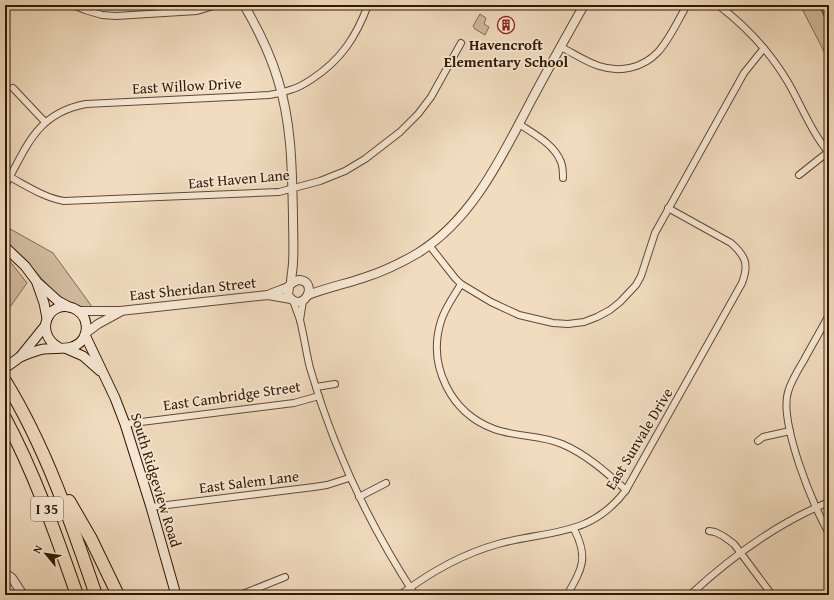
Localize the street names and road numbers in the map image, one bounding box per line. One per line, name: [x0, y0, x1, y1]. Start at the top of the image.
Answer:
street label: East Willow Drive: [132, 72, 242, 99]
street label: East Haven Lane: [187, 164, 291, 193]
street label: East Sheridan Street: [129, 271, 258, 306]
street label: East Cambridge Street: [162, 375, 303, 416]
street label: East Sunvale Drive: [600, 384, 677, 494]
street label: South Ridgeview Road: [126, 410, 187, 550]
street label: East Salem Lane: [198, 465, 300, 498]
road number: I 35: [31, 497, 63, 521]

